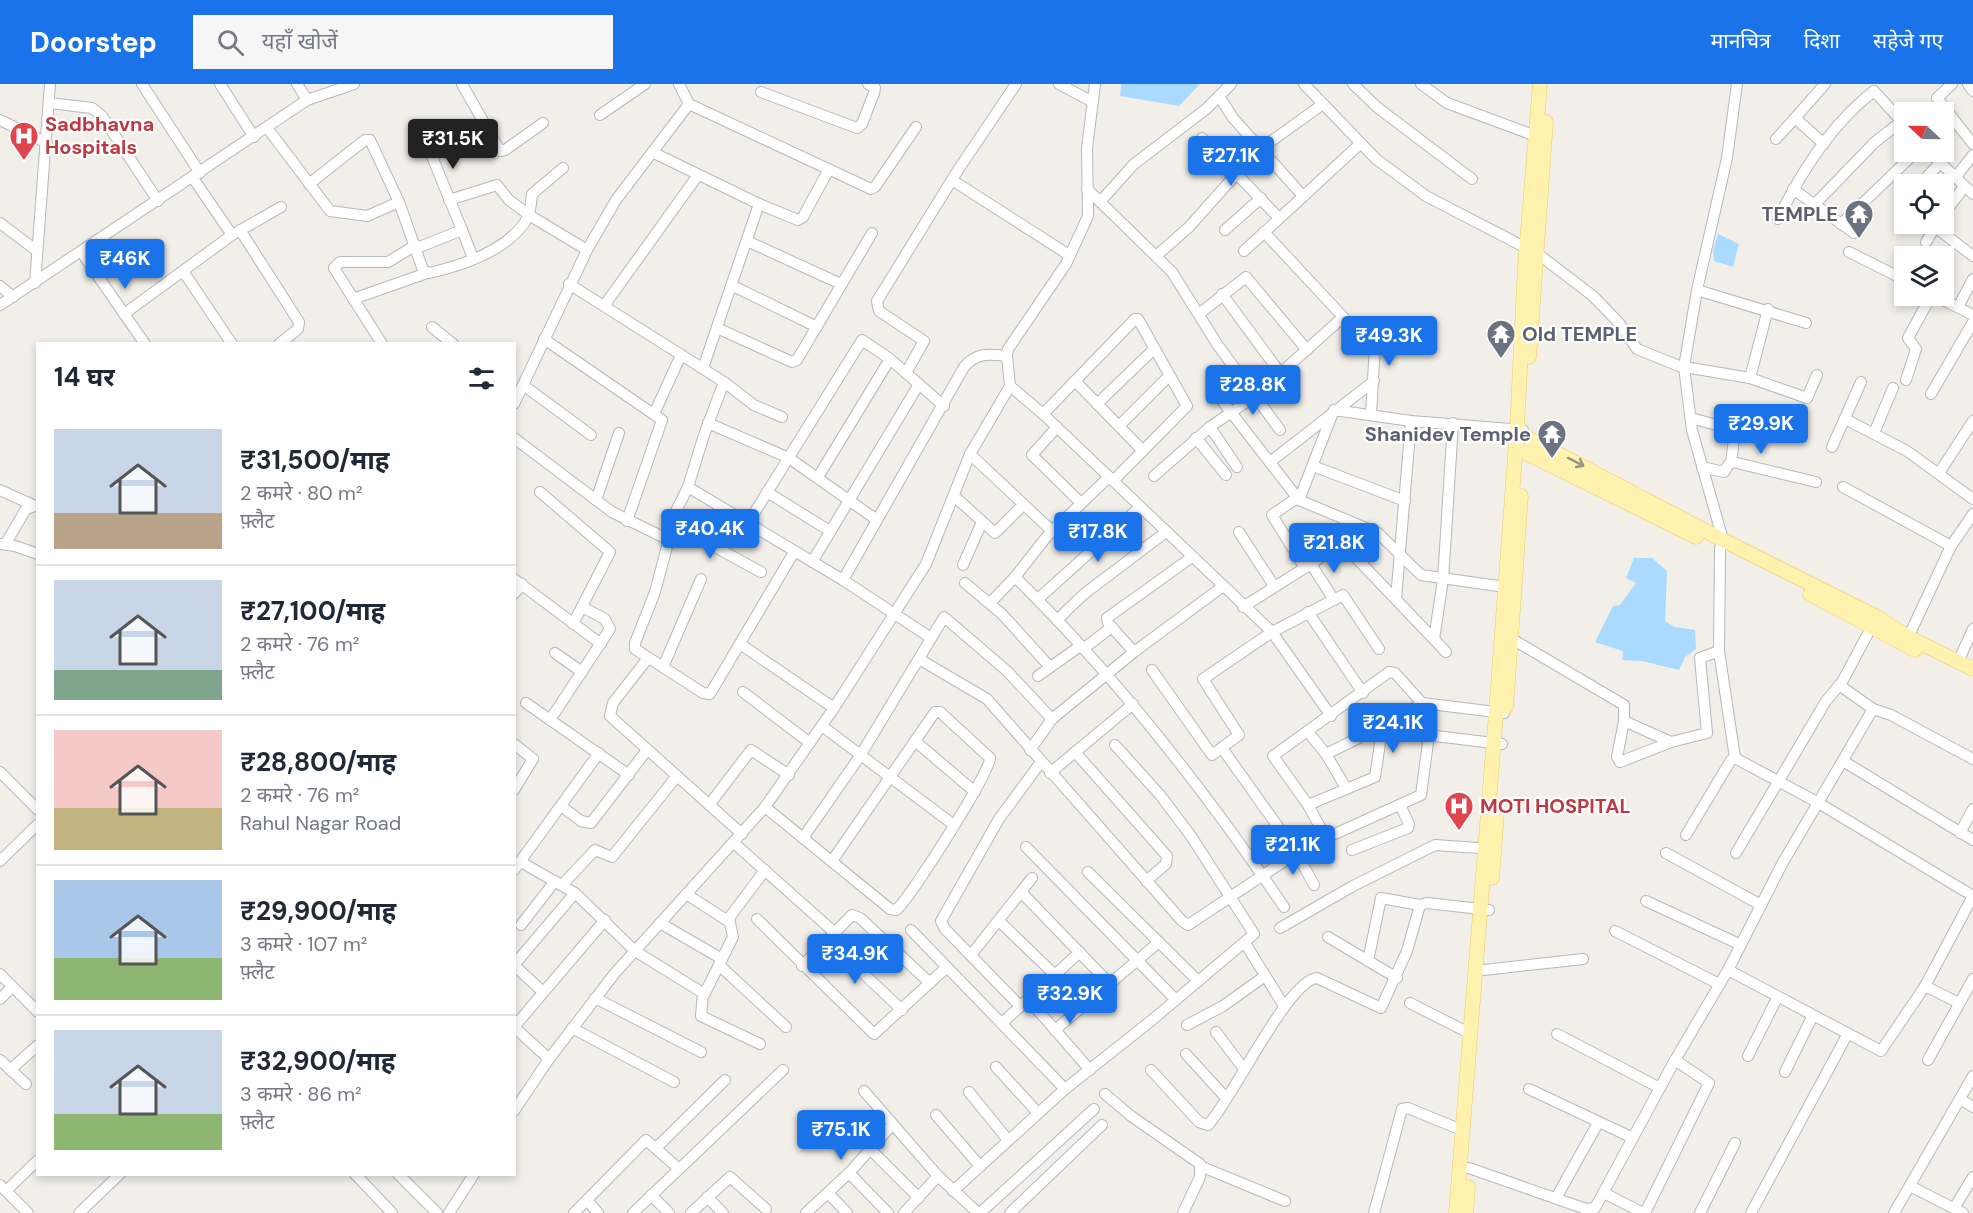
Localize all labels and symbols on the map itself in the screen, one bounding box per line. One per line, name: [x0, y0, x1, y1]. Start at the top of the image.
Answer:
north arrow: [1894, 102, 1954, 162]
place label: Sadbhavna Hospitals: [45, 111, 154, 160]
pin: ₹31.5K: [404, 119, 502, 170]
hospital icon: Sadbhavna Hospitals: [8, 120, 40, 162]
pin: ₹27.1K: [1182, 136, 1280, 187]
temple icon: TEMPLE: [1843, 198, 1875, 240]
place label: TEMPLE: [1762, 201, 1838, 227]
pin: ₹46K: [89, 239, 161, 290]
pin: ₹49.3K: [1340, 316, 1438, 367]
temple icon: Old TEMPLE: [1485, 318, 1517, 360]
place label: Old TEMPLE: [1522, 321, 1637, 347]
pin: ₹28.8K: [1204, 365, 1302, 416]
pin: ₹29.9K: [1712, 404, 1810, 455]
temple icon: Shanidev Temple: [1536, 418, 1568, 460]
place label: Shanidev Temple: [1365, 421, 1531, 447]
one-way arrow: [1567, 457, 1585, 468]
pin: ₹40.4K: [661, 509, 759, 560]
pin: ₹17.8K: [1049, 512, 1147, 563]
pin: ₹21.8K: [1285, 523, 1383, 574]
pin: ₹24.1K: [1344, 703, 1442, 754]
hospital icon: MOTI HOSPITAL: [1443, 790, 1475, 832]
place label: MOTI HOSPITAL: [1480, 793, 1631, 819]
pin: ₹21.1K: [1244, 825, 1342, 876]
pin: ₹34.9K: [806, 934, 904, 985]
pin: ₹32.9K: [1021, 974, 1119, 1025]
pin: ₹75.1K: [792, 1110, 890, 1161]

